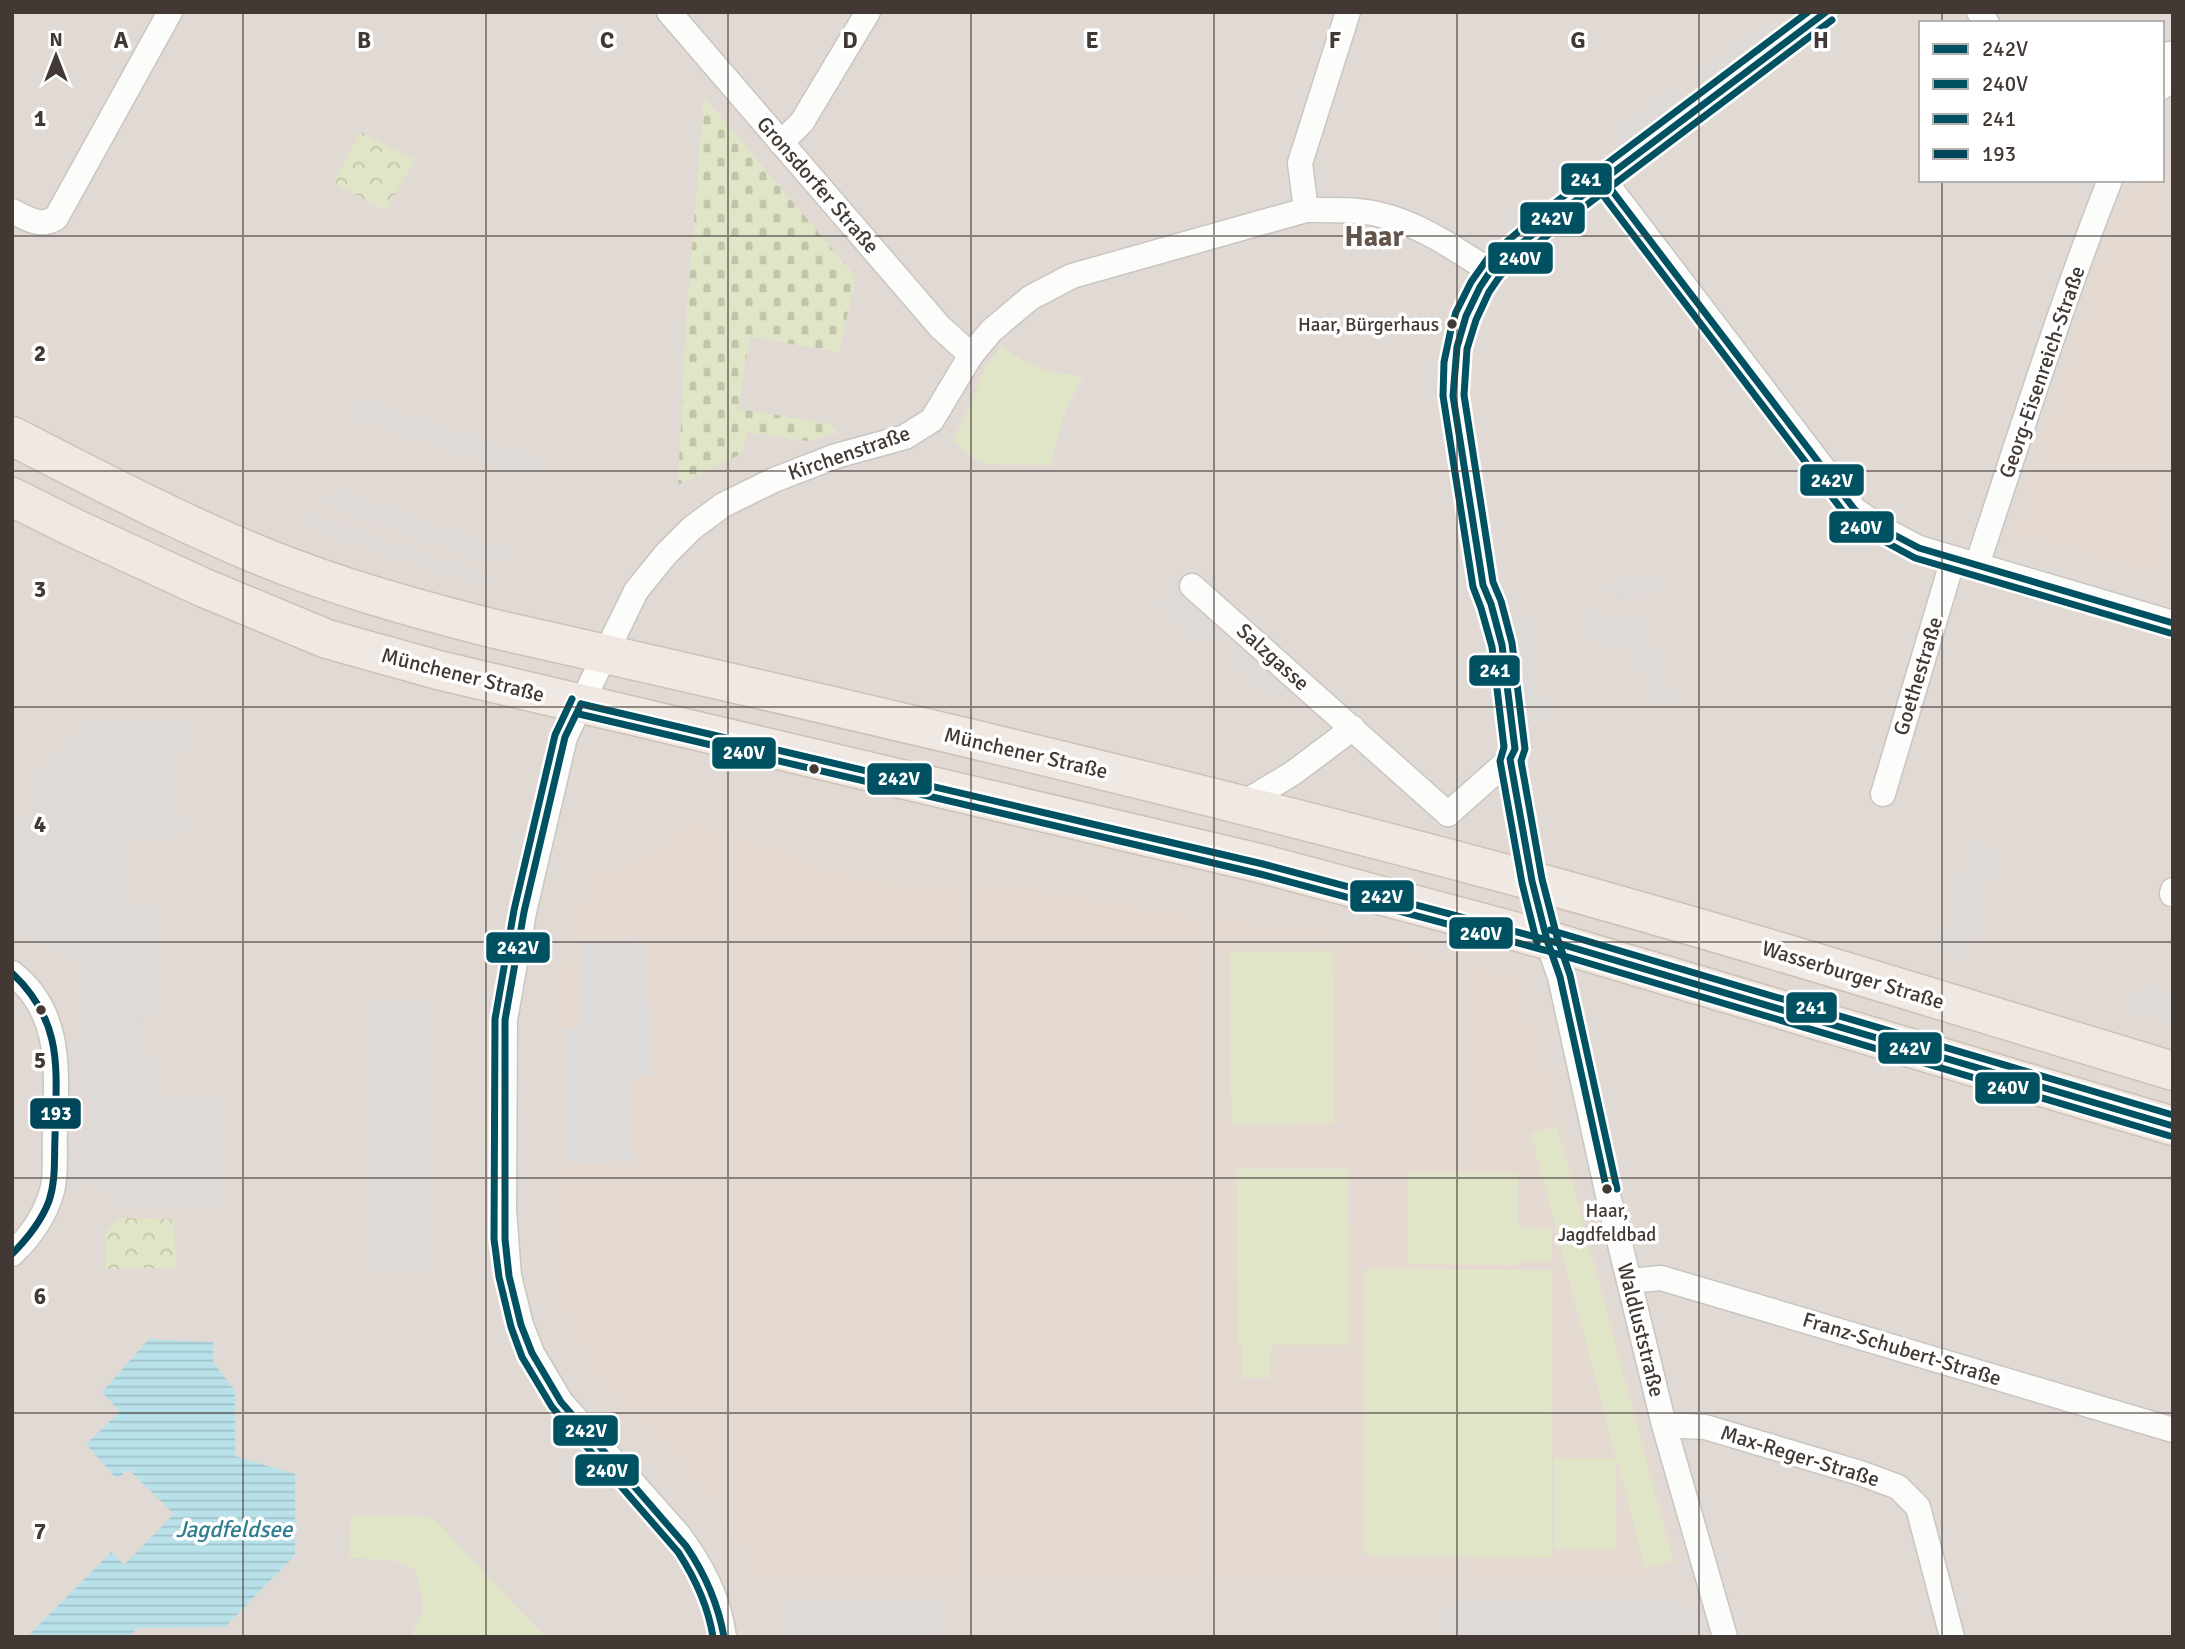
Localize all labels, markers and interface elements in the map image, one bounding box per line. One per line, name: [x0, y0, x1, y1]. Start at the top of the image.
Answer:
north arrow: [21, 21, 91, 91]
legend: [1919, 21, 2164, 182]
text: A: [114, 26, 129, 55]
text: B: [357, 26, 371, 55]
text: C: [600, 26, 614, 55]
text: D: [842, 26, 858, 55]
text: E: [1085, 26, 1099, 55]
text: F: [1329, 26, 1341, 55]
text: G: [1570, 26, 1586, 55]
text: H: [1813, 26, 1829, 55]
text: N: [49, 28, 63, 52]
text: 242V: [1982, 36, 2028, 62]
text: 240V: [1982, 71, 2028, 97]
text: 1: [34, 104, 46, 133]
text: 241: [1982, 106, 2016, 132]
street label: Gronsdorfer Straße: [751, 111, 885, 259]
text: 193: [1982, 141, 2016, 167]
line badge: 241: [1560, 162, 1613, 196]
text: 241: [1571, 168, 1601, 192]
line badge: 242V: [1519, 201, 1586, 235]
text: 242V: [1531, 207, 1574, 231]
district label: Haar: [1344, 220, 1404, 254]
line badge: 240V: [1487, 241, 1554, 275]
text: 240V: [1499, 247, 1542, 271]
street label: Georg-Eisenreich-Straße: [1993, 262, 2091, 482]
place label: Haar, Bürgerhaus: [1298, 313, 1439, 337]
marker: Haar, Bürgerhaus: [1445, 317, 1459, 331]
text: 2: [34, 339, 46, 368]
street label: Kirchenstraße: [785, 420, 913, 486]
line badge: 242V: [1799, 463, 1865, 497]
text: 242V: [1811, 469, 1854, 493]
line badge: 240V: [1828, 510, 1895, 544]
text: 240V: [1840, 516, 1883, 540]
text: 3: [34, 575, 46, 604]
street label: Goethestraße: [1888, 614, 1948, 738]
street label: Salzgasse: [1231, 618, 1315, 696]
street label: Münchener Straße: [379, 642, 547, 708]
line badge: 241: [1468, 654, 1521, 687]
text: 241: [1480, 659, 1510, 683]
street label: Münchener Straße: [942, 722, 1110, 784]
line badge: 240V: [711, 736, 777, 770]
text: 240V: [723, 741, 766, 765]
unlabelled marker: [807, 762, 821, 776]
line badge: 242V: [866, 762, 933, 796]
text: 242V: [878, 767, 921, 791]
text: 4: [34, 810, 46, 839]
line badge: 242V: [1349, 879, 1415, 913]
text: 242V: [1361, 885, 1404, 909]
line badge: 240V: [1448, 916, 1514, 950]
text: 240V: [1460, 922, 1503, 946]
line badge: 242V: [485, 931, 551, 964]
street label: Wasserburger Straße: [1759, 935, 1947, 1015]
text: 242V: [497, 936, 540, 960]
line badge: 241: [1785, 991, 1838, 1024]
text: 241: [1796, 996, 1826, 1020]
unlabelled marker: [34, 1003, 48, 1017]
line badge: 242V: [1877, 1031, 1943, 1065]
text: 242V: [1889, 1037, 1932, 1061]
text: 5: [34, 1046, 46, 1075]
line badge: 240V: [1974, 1071, 2041, 1105]
text: 240V: [1987, 1076, 2030, 1100]
line badge: 193: [29, 1097, 82, 1130]
text: 193: [41, 1102, 71, 1126]
marker: Haar, Jagdfeldbad: [1600, 1182, 1614, 1196]
place label: Haar, Jagdfeldbad: [1558, 1199, 1656, 1247]
street label: Waldluststraße: [1612, 1260, 1670, 1400]
text: 6: [34, 1282, 46, 1311]
street label: Franz-Schubert-Straße: [1799, 1306, 2005, 1392]
line badge: 242V: [552, 1414, 619, 1447]
text: 242V: [565, 1419, 608, 1443]
street label: Max-Reger-Straße: [1717, 1419, 1883, 1493]
line badge: 240V: [574, 1453, 640, 1487]
text: 240V: [586, 1459, 629, 1483]
water label: Jagdfeldsee: [176, 1515, 294, 1544]
text: 7: [34, 1517, 46, 1546]

